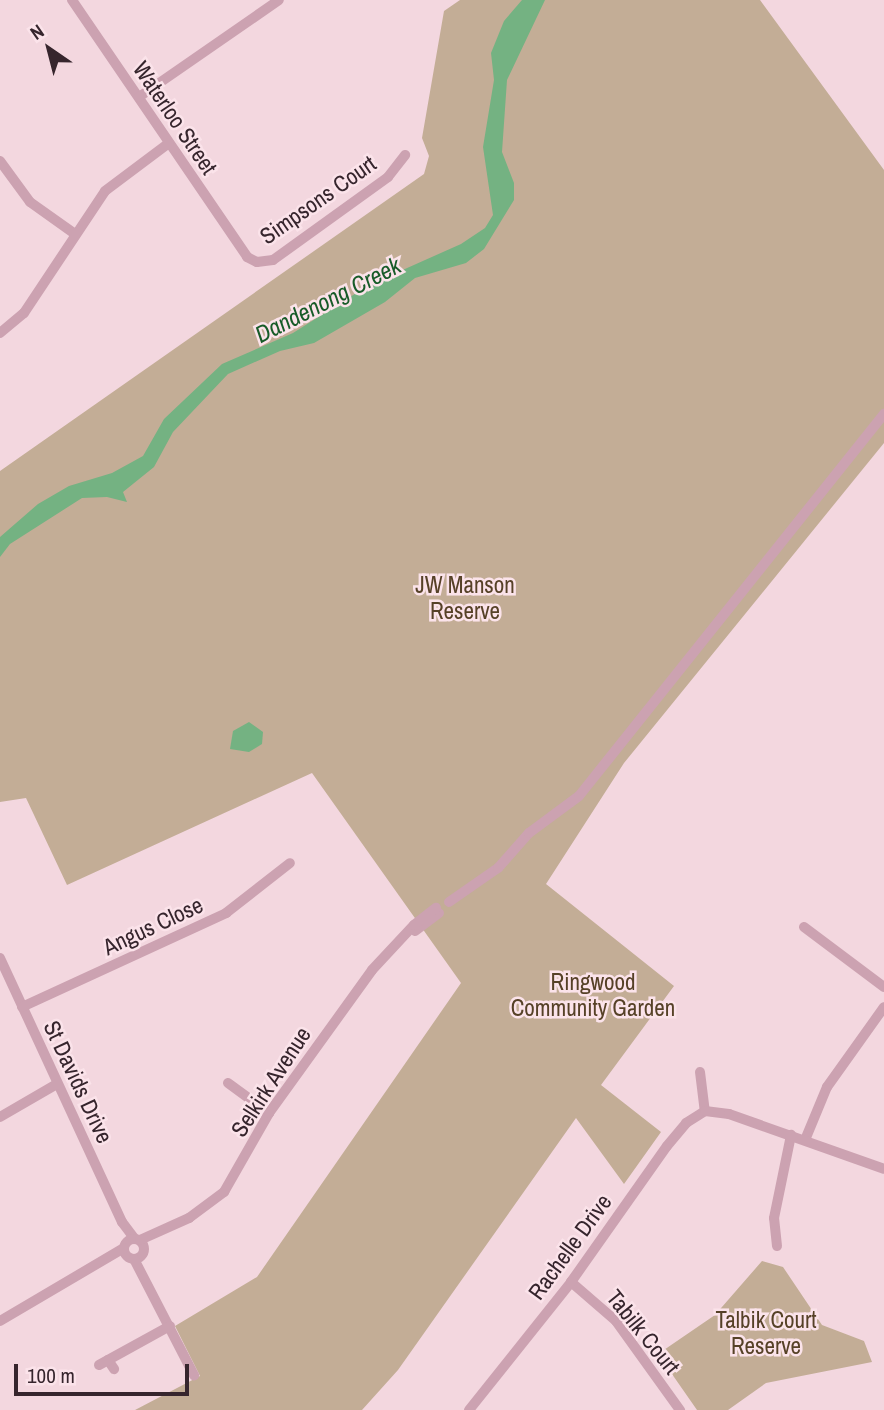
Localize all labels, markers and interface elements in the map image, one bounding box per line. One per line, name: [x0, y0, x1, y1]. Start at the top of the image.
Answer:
north arrow: [14, 14, 84, 84]
text: N: [25, 18, 49, 46]
street label: Waterloo Street: [127, 56, 223, 180]
street label: Simpsons Court: [255, 150, 381, 250]
water label: Dandenong Creek: [250, 251, 406, 349]
park label: JW Manson Reserve: [415, 571, 515, 625]
street label: Angus Close: [99, 891, 207, 961]
park label: Ringwood Community Garden: [511, 968, 675, 1022]
street label: St Davids Drive: [38, 1016, 118, 1148]
street label: Selkirk Avenue: [225, 1021, 317, 1143]
street label: Rachelle Drive: [522, 1189, 618, 1305]
street label: Tabilk Court: [600, 1284, 686, 1380]
park label: Talbik Court Reserve: [716, 1306, 816, 1360]
scale bar: [18, 1350, 192, 1394]
text: 100 m: [27, 1361, 75, 1390]

